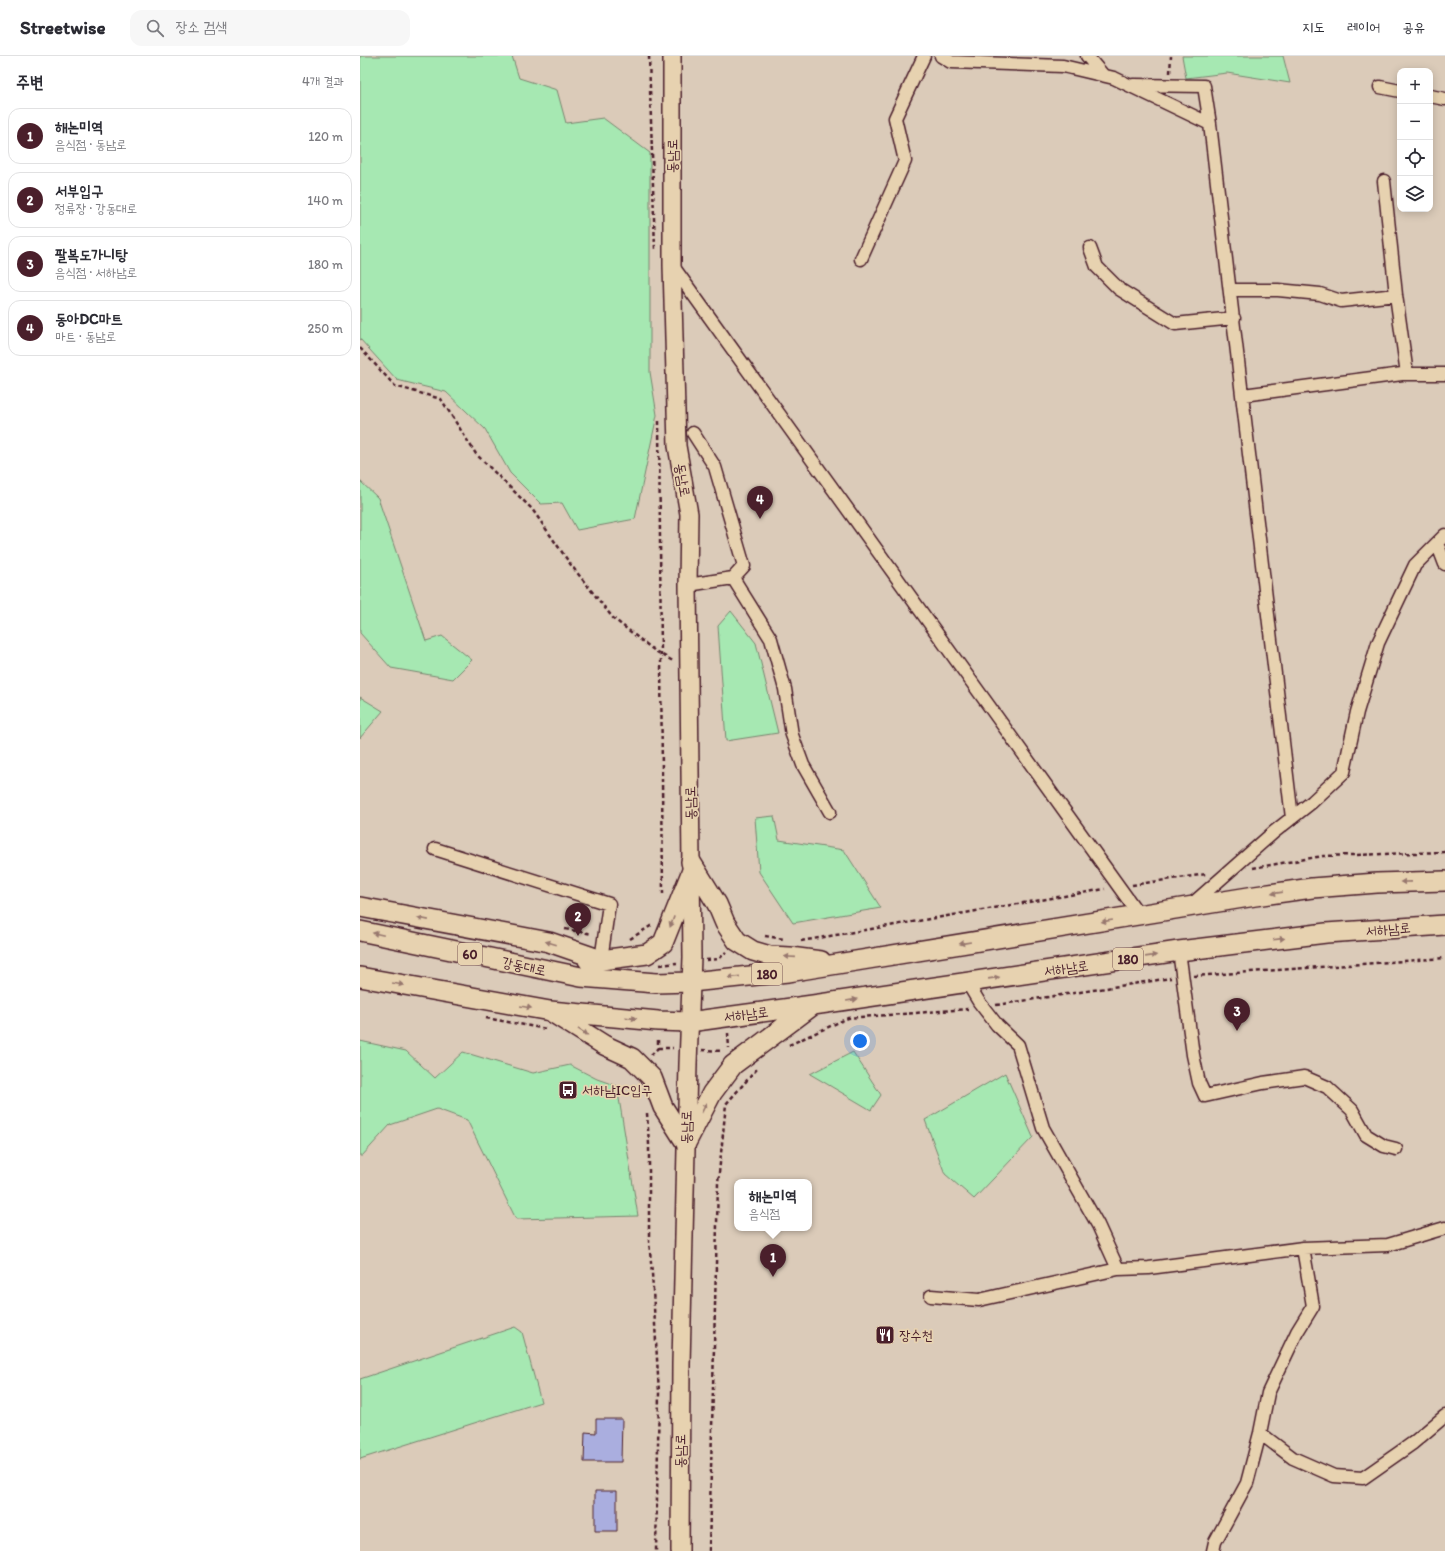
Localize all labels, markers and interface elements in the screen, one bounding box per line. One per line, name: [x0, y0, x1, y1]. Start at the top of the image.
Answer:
search box: [130, 10, 410, 46]
text: Streetwise: [20, 16, 106, 39]
icon: search: [144, 17, 166, 39]
text: 장소 검색: [176, 18, 227, 36]
text: 지도: [1302, 19, 1325, 36]
text: 레이어: [1347, 19, 1380, 36]
text: 공유: [1402, 19, 1425, 36]
map controls: [1397, 68, 1433, 212]
button: +: [1397, 68, 1433, 104]
text: 주변: [16, 72, 43, 92]
text: 4개 결과: [302, 74, 344, 89]
button: −: [1397, 104, 1433, 140]
text: 해논미역: [55, 118, 103, 136]
text: 1: [27, 129, 33, 144]
text: 120 m: [308, 129, 343, 144]
text: 음식점 · 동남로: [55, 137, 127, 152]
street label: 동남로: [664, 139, 681, 173]
button: locate: [1397, 140, 1433, 176]
button: layers: [1397, 176, 1433, 212]
text: 서부입구: [55, 182, 103, 200]
text: 2: [27, 193, 33, 208]
text: 140 m: [307, 193, 343, 208]
text: 정류장 · 강동대로: [55, 201, 137, 216]
text: 팔복도가니탕: [55, 246, 127, 264]
text: 3: [26, 257, 34, 272]
text: 180 m: [308, 257, 343, 272]
text: 음식점 · 서하남로: [55, 265, 137, 280]
text: 동아DC마트: [55, 310, 123, 328]
text: 4: [26, 321, 34, 336]
text: 250 m: [307, 321, 343, 336]
text: 마트 · 동남로: [55, 329, 116, 344]
street label: 동남로: [671, 462, 694, 498]
pin: 4: [747, 486, 773, 519]
street label: 동남로: [682, 786, 699, 820]
one-way arrow: [1399, 879, 1412, 885]
one-way arrow: [1270, 890, 1283, 896]
pin: 2: [565, 903, 591, 936]
one-way arrow: [417, 916, 429, 922]
one-way arrow: [668, 917, 674, 929]
one-way arrow: [1101, 918, 1113, 924]
street label: 서하남로: [1365, 919, 1411, 940]
one-way arrow: [372, 931, 384, 937]
one-way arrow: [1273, 936, 1286, 942]
one-way arrow: [544, 940, 556, 946]
one-way arrow: [959, 940, 971, 946]
road number: 60: [458, 943, 482, 965]
road number: 180: [1113, 948, 1143, 970]
street label: 강동대로: [500, 953, 548, 979]
one-way arrow: [784, 953, 796, 960]
one-way arrow: [1144, 953, 1157, 959]
street label: 서하남로: [1043, 957, 1090, 980]
road number: 180: [752, 963, 782, 985]
one-way arrow: [728, 974, 740, 981]
one-way arrow: [988, 975, 1000, 981]
one-way arrow: [392, 981, 405, 987]
one-way arrow: [846, 997, 858, 1003]
pin: 3: [1224, 998, 1250, 1031]
street label: 서하남로: [723, 1003, 769, 1026]
one-way arrow: [520, 1004, 532, 1010]
one-way arrow: [625, 1015, 637, 1021]
one-way arrow: [577, 1028, 589, 1035]
your location: [850, 1031, 870, 1051]
bus stop icon: 서하남IC입구: [557, 1079, 579, 1101]
place label: 서하남IC입구: [582, 1082, 653, 1099]
one-way arrow: [700, 1103, 707, 1114]
street label: 동남로: [678, 1110, 695, 1144]
popup: [734, 1179, 812, 1231]
text: 해논미역: [749, 1187, 797, 1205]
text: 음식점: [749, 1206, 780, 1221]
pin: 1: [760, 1244, 786, 1277]
restaurant icon: 장수천: [874, 1324, 896, 1346]
place label: 장수천: [899, 1327, 933, 1344]
street label: 동남로: [672, 1434, 689, 1468]

